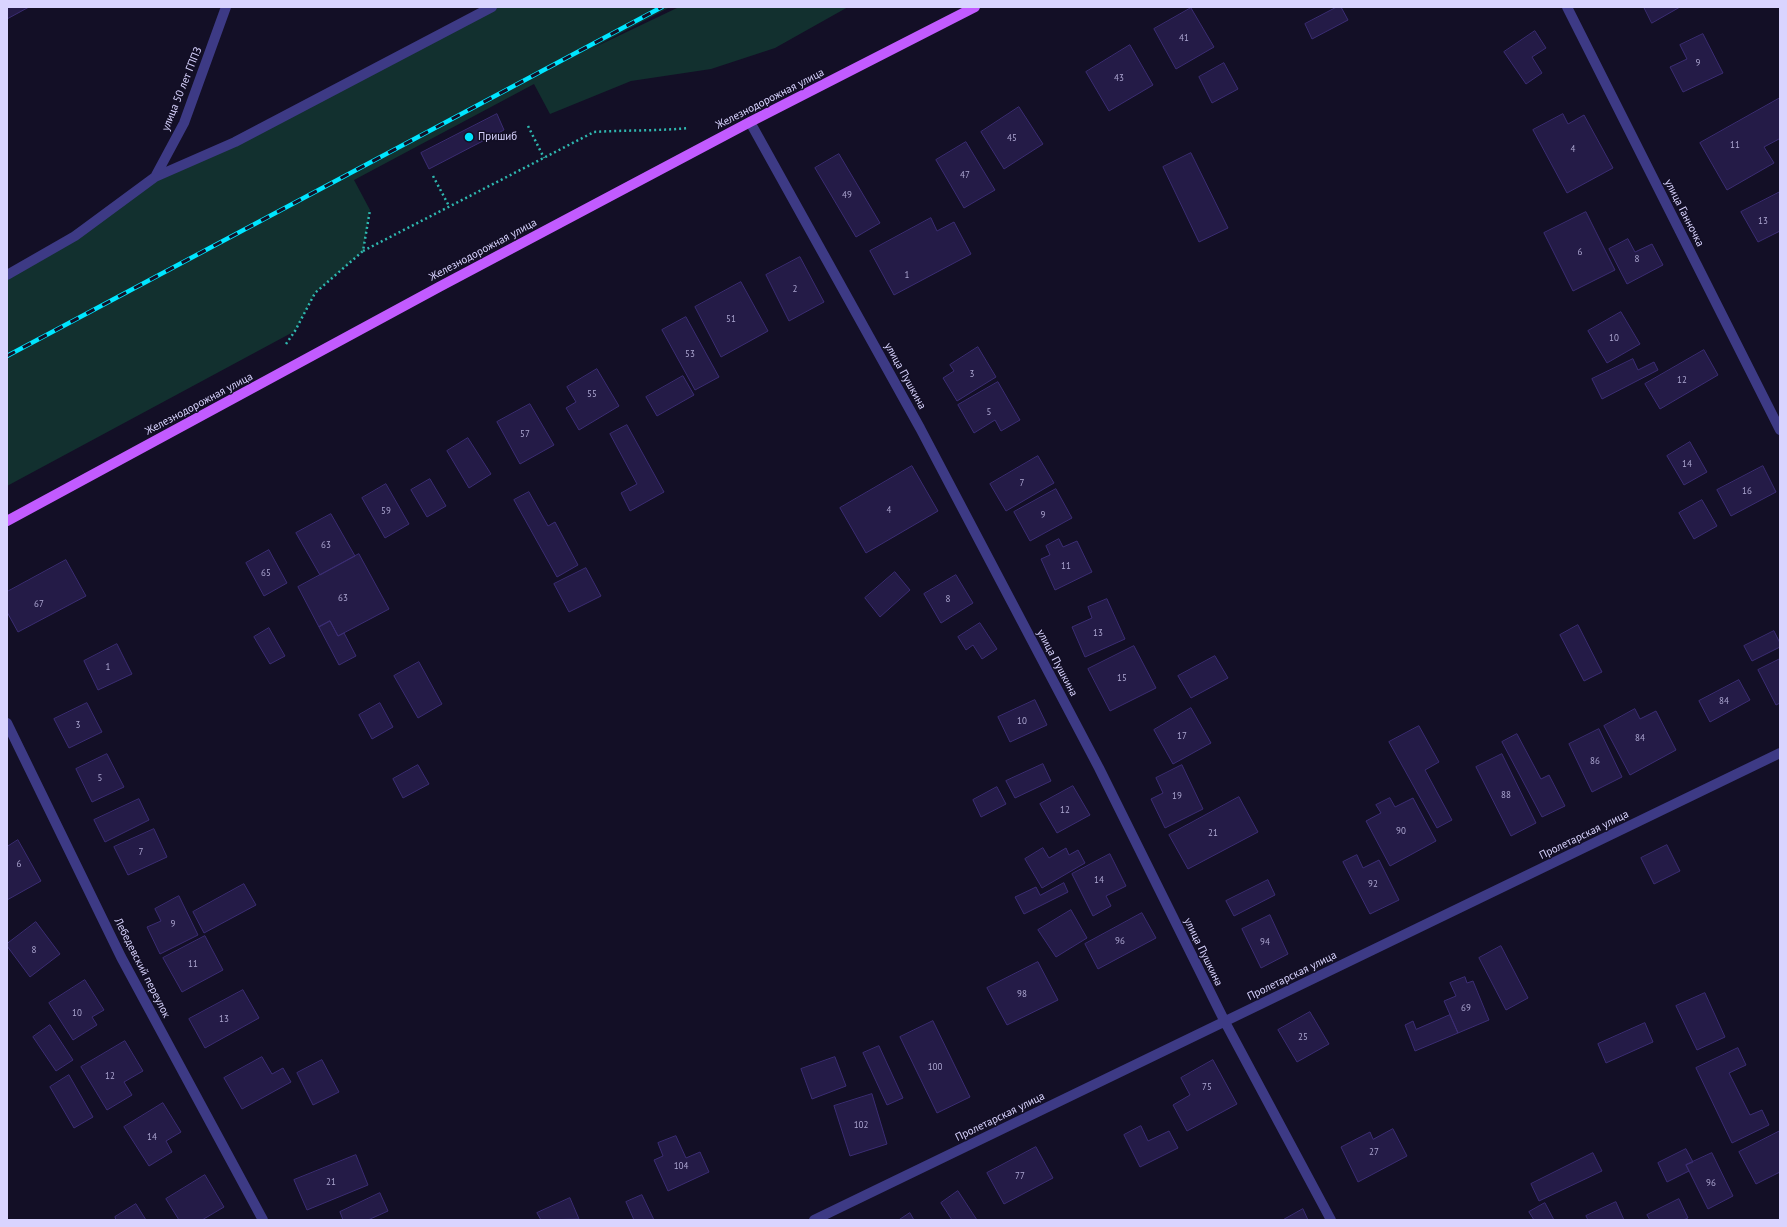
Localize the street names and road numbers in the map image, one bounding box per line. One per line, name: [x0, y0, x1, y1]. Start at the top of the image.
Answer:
street label: улица 50 лет ГППЗ: [159, 45, 205, 133]
street label: Железнодорожная улица: [714, 66, 826, 132]
street label: улица Ганночка: [1661, 177, 1707, 249]
street label: Железнодорожная улица: [427, 216, 539, 284]
street label: улица Пушкина: [881, 340, 929, 412]
street label: Железнодорожная улица: [143, 370, 255, 438]
street label: улица Пушкина: [1034, 627, 1080, 699]
street label: Пролетарская улица: [1537, 808, 1631, 862]
street label: Лебедевский переулок: [111, 916, 173, 1020]
street label: улица Пушкина: [1181, 916, 1225, 988]
street label: Пролетарская улица: [1245, 949, 1339, 1003]
street label: Пролетарская улица: [953, 1090, 1047, 1144]

